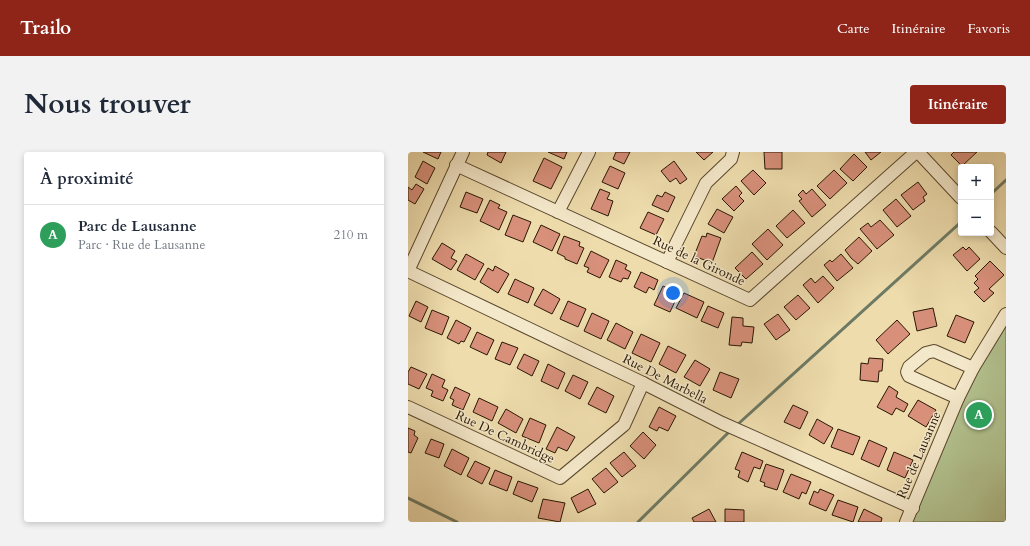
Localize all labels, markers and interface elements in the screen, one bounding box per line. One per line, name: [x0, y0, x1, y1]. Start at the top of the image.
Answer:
text: Trailo: [20, 15, 71, 41]
text: Carte: [837, 19, 870, 38]
text: Itinéraire: [892, 19, 946, 38]
text: Favoris: [968, 19, 1010, 38]
text: Nous trouver: [24, 85, 191, 123]
button: Itinéraire: [910, 85, 1006, 124]
map controls: [958, 164, 994, 236]
button: +: [958, 164, 994, 200]
text: À proximité: [40, 167, 134, 190]
button: −: [958, 200, 994, 236]
text: Parc de Lausanne: [78, 216, 197, 236]
text: A: [48, 226, 58, 244]
text: 210 m: [334, 226, 368, 244]
street label: Rue de la Gironde: [650, 232, 748, 290]
text: Parc · Rue de Lausanne: [78, 236, 205, 254]
your location: [663, 283, 683, 303]
street label: Rue De Marbella: [619, 350, 711, 408]
pin: A: [966, 400, 992, 430]
street label: Rue De Cambridge: [452, 406, 558, 468]
street label: Rue de Lausanne: [893, 409, 946, 501]

